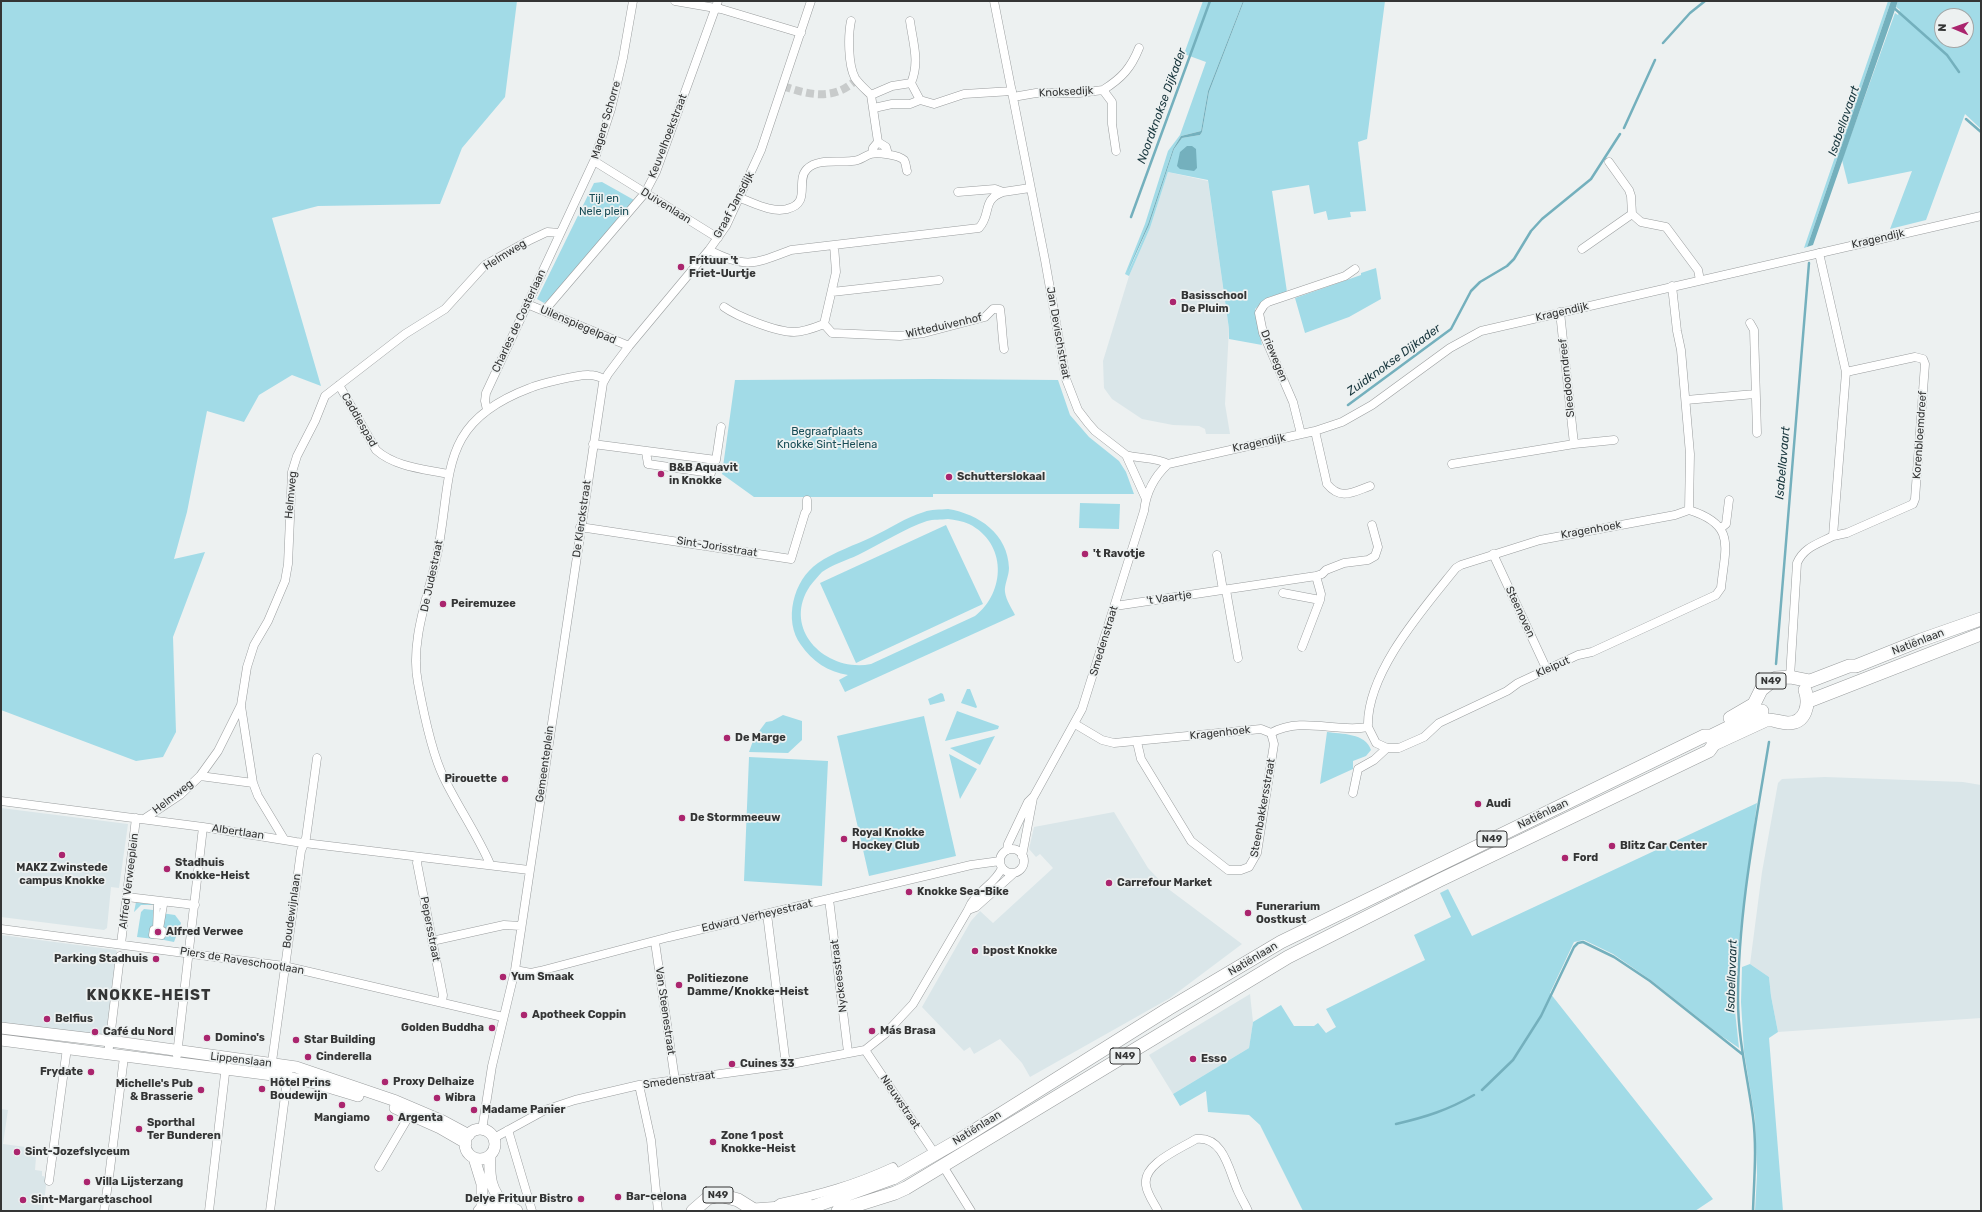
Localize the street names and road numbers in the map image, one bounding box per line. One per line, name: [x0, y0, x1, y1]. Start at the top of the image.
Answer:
street label: Magere Schorre: [589, 79, 623, 161]
street label: Knoksedijk: [1038, 84, 1094, 100]
street label: Keuvelhoekstraat: [646, 92, 690, 180]
street label: Graaf Jansdijk: [711, 169, 757, 241]
street label: Duivenlaan: [638, 185, 694, 227]
street label: Kragendijk: [1850, 227, 1906, 251]
street label: Helmweg: [481, 237, 529, 273]
street label: Charles de Costerlaan: [489, 267, 549, 375]
street label: Jan Devischstraat: [1043, 286, 1073, 380]
street label: Kragendijk: [1534, 300, 1590, 324]
street label: Uilenspiegelpad: [538, 303, 618, 347]
street label: Witteduivenhof: [905, 311, 983, 341]
street label: Driewegen: [1258, 328, 1290, 384]
street label: Sleedoorndreef: [1556, 338, 1578, 418]
street label: Caddiespad: [338, 391, 380, 449]
street label: Korenbloemdreef: [1910, 391, 1930, 479]
street label: Kragendijk: [1231, 431, 1287, 455]
street label: Helmweg: [282, 471, 300, 519]
street label: De Klerckstraat: [570, 479, 594, 559]
street label: Kragenhoek: [1560, 518, 1622, 542]
street label: Sint-Jorisstraat: [676, 534, 758, 560]
street label: De Judestraat: [418, 539, 446, 613]
street label: Steenoven: [1502, 584, 1538, 640]
street label: 't Vaartje: [1146, 588, 1192, 608]
street label: Smedenstraat: [1087, 604, 1121, 678]
street label: Natiënlaan: [1890, 626, 1946, 658]
street label: Kleiput: [1534, 654, 1572, 680]
road number: N49: [1756, 673, 1786, 689]
street label: Kragenhoek: [1189, 723, 1251, 743]
street label: Gemeenteplein: [533, 725, 557, 803]
street label: Steenbakkersstraat: [1248, 758, 1278, 858]
street label: Helmweg: [150, 777, 196, 817]
street label: Natiënlaan: [1515, 796, 1571, 832]
street label: Albertlaan: [211, 822, 265, 842]
road number: N49: [1477, 831, 1507, 847]
street label: Alfred Verweeplein: [117, 832, 141, 930]
street label: Boudewijnlaan: [280, 873, 304, 949]
street label: Pepersstraat: [417, 895, 443, 963]
street label: Edward Verheyestraat: [700, 897, 814, 935]
street label: Nyckeesstraat: [828, 939, 850, 1013]
street label: Natiënlaan: [1226, 939, 1280, 979]
street label: Piers de Raveschootlaan: [179, 945, 305, 977]
street label: Van Steenestraat: [652, 966, 678, 1056]
road number: N49: [1110, 1048, 1140, 1064]
street label: Lippenslaan: [209, 1050, 273, 1070]
street label: Smedenstraat: [642, 1068, 716, 1092]
street label: Nieuwstraat: [877, 1073, 923, 1131]
street label: Natiënlaan: [950, 1108, 1004, 1148]
road number: N49: [703, 1187, 733, 1203]

